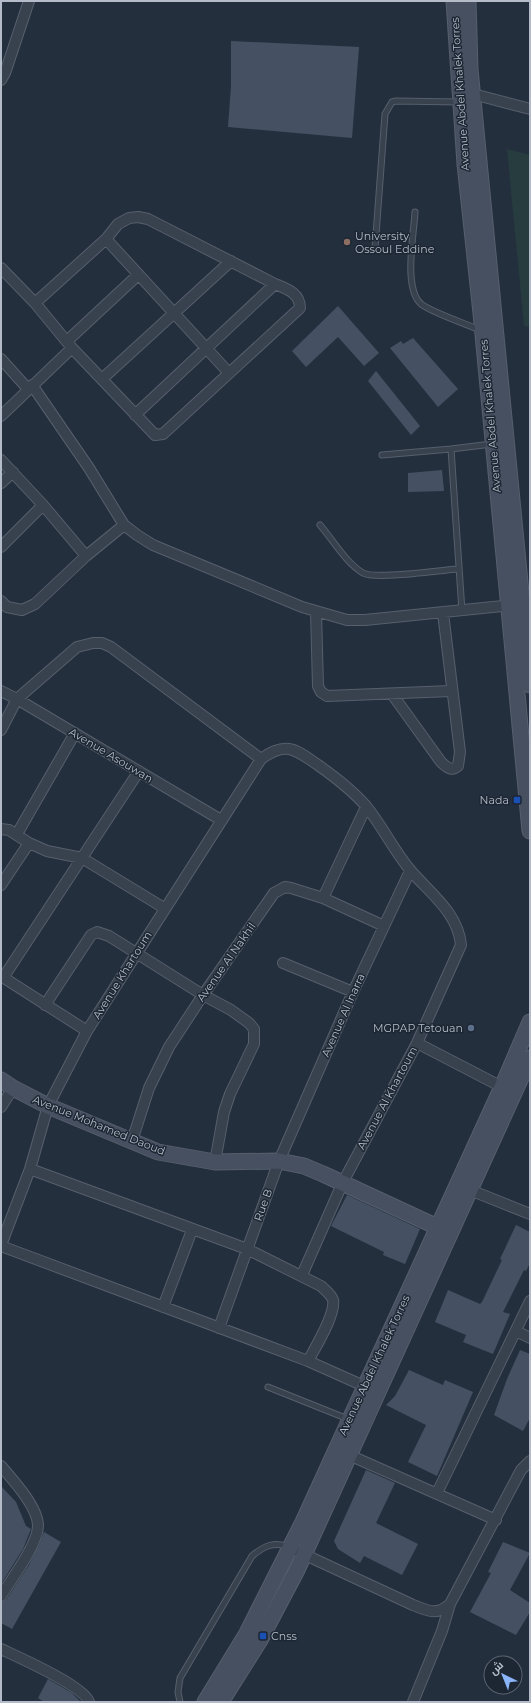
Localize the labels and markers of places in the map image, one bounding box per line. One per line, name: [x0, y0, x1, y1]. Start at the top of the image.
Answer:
place label: University Ossoul Eddine: [355, 229, 435, 256]
marker: University Ossoul Eddine: [342, 237, 352, 247]
place label: Nada: [480, 793, 509, 807]
marker: Nada: [512, 795, 522, 805]
place label: MGPAP Tetouan: [373, 1021, 463, 1035]
marker: MGPAP Tetouan: [466, 1023, 476, 1033]
place label: Cnss: [271, 1629, 298, 1643]
marker: Cnss: [258, 1631, 268, 1641]

